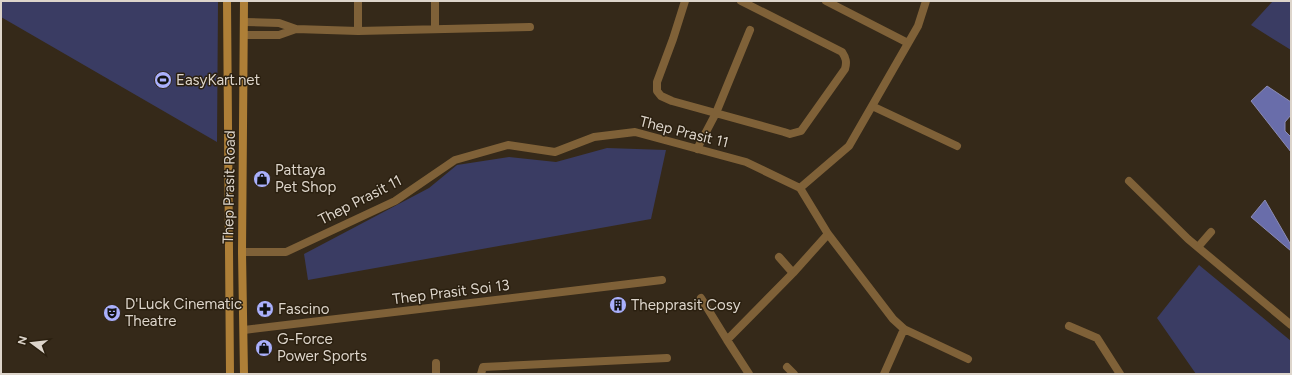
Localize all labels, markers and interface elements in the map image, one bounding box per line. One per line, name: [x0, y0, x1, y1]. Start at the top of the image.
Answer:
sports icon: EasyKart.net: [153, 70, 173, 90]
place label: EasyKart.net: [176, 71, 261, 89]
street label: Thep Prasit 11: [638, 112, 730, 152]
street label: Thep Prasit Road: [219, 130, 239, 244]
place label: Pattaya Pet Shop: [275, 161, 336, 196]
shop icon: Pattaya Pet Shop: [252, 169, 272, 189]
street label: Thep Prasit 11: [315, 171, 405, 229]
street label: Thep Prasit Soi 13: [391, 276, 511, 308]
place label: D'Luck Cinematic Theatre: [125, 295, 242, 330]
building icon: Thepprasit Cosy: [608, 295, 628, 315]
place label: Thepprasit Cosy: [631, 296, 741, 314]
pharmacy icon: Fascino: [255, 299, 275, 319]
place label: Fascino: [278, 300, 330, 318]
theatre icon: D'Luck Cinematic Theatre: [102, 303, 122, 323]
north arrow: [12, 323, 52, 363]
place label: G-Force Power Sports: [277, 330, 367, 365]
text: N: [15, 335, 30, 346]
shop icon: G-Force Power Sports: [254, 338, 274, 358]

